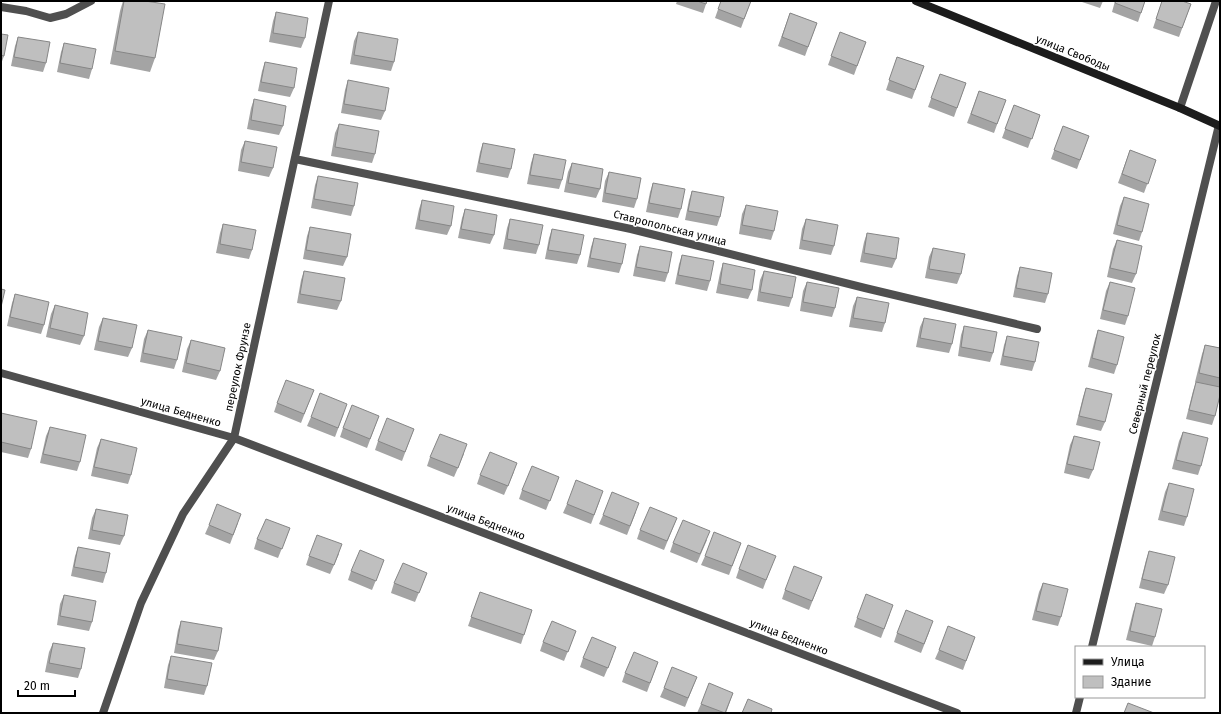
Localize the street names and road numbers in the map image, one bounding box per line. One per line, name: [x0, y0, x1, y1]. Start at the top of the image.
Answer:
street label: улица Свободы: [1034, 32, 1112, 74]
street label: Ставропольская улица: [612, 208, 728, 248]
street label: переулок Фрунзе: [222, 321, 254, 413]
street label: Северный переулок: [1126, 332, 1164, 436]
street label: улица Бедненко: [139, 394, 223, 430]
street label: улица Бедненко: [445, 501, 527, 543]
street label: улица Бедненко: [748, 616, 830, 658]

